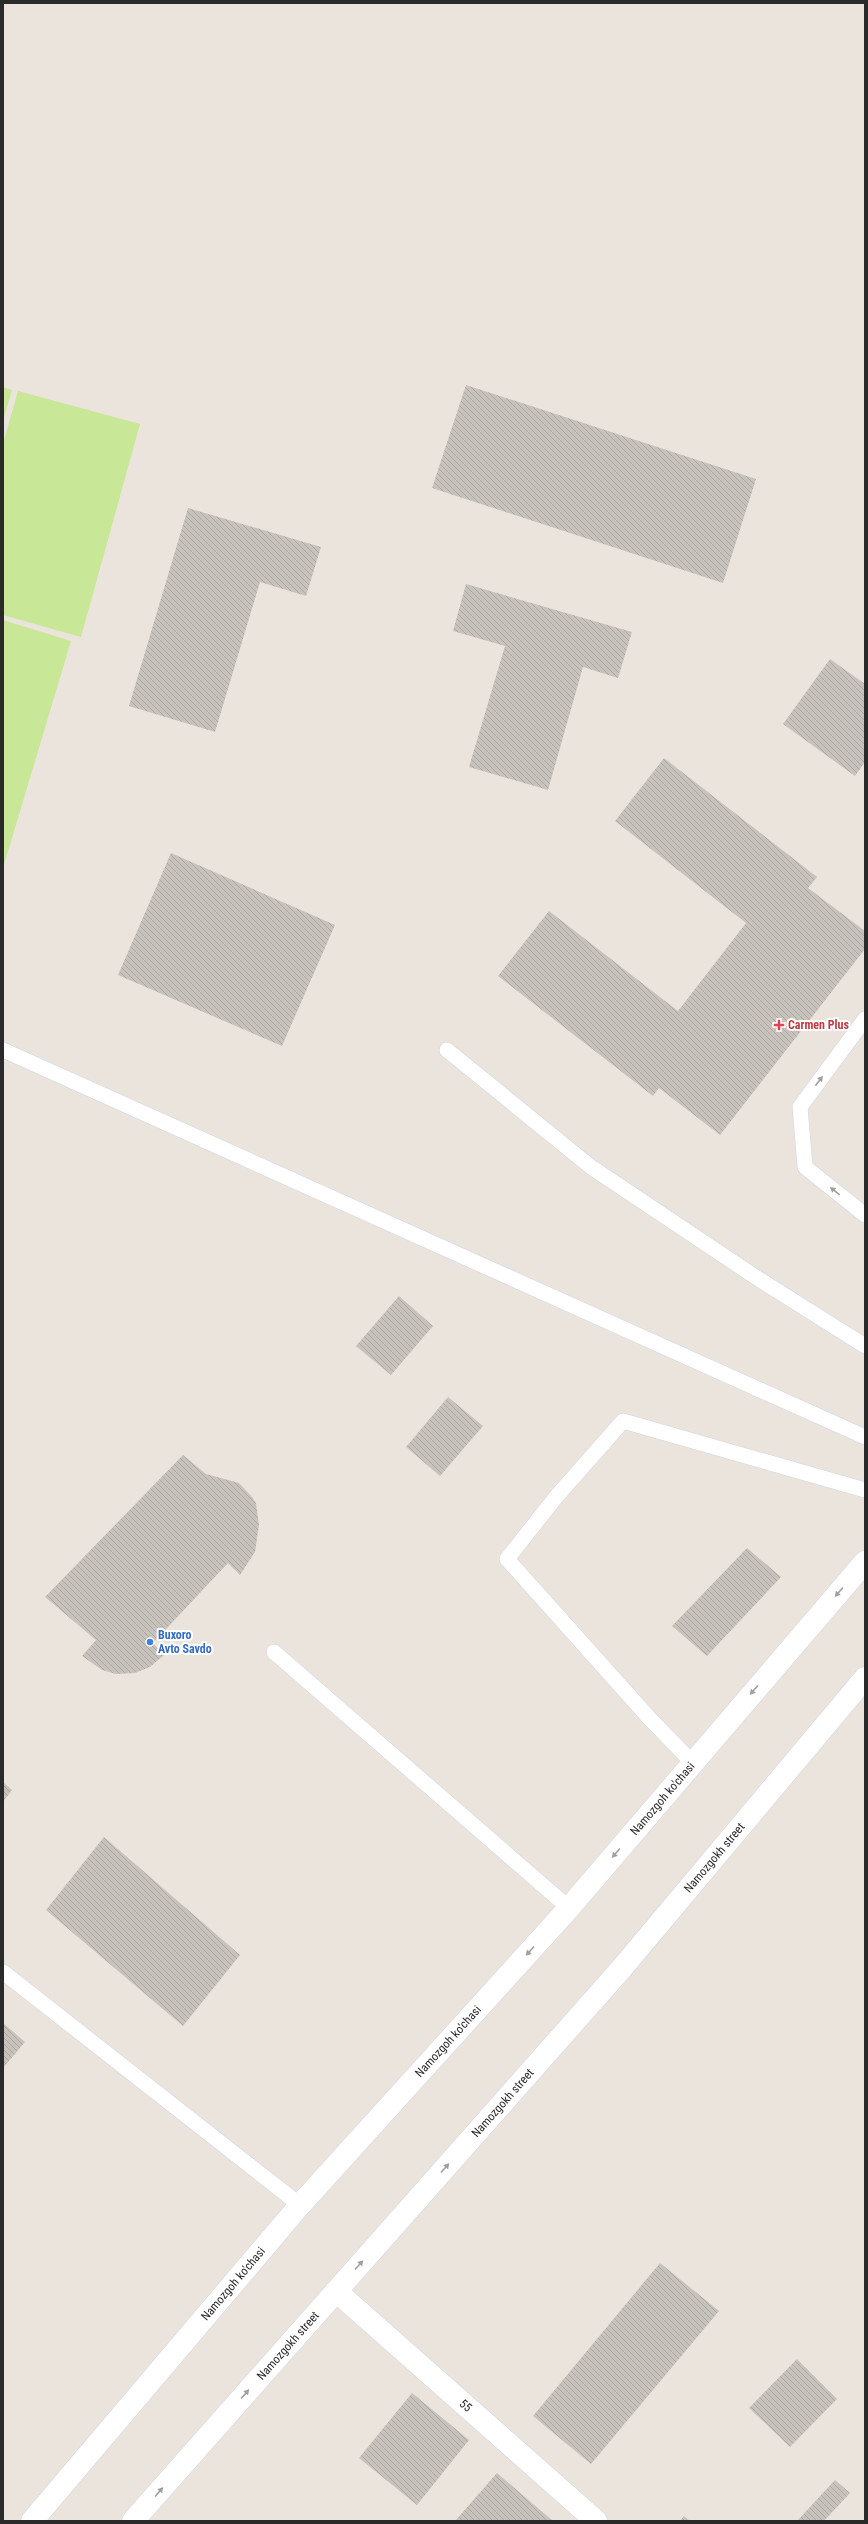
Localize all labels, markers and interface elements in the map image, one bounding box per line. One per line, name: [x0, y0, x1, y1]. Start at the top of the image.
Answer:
place label: Carmen Plus: [788, 1018, 850, 1032]
marker: Carmen Plus: [773, 1019, 785, 1031]
one-way arrow: [815, 1076, 823, 1087]
one-way arrow: [829, 1186, 840, 1195]
one-way arrow: [835, 1586, 844, 1597]
place label: Buxoro Avto Savdo: [158, 1628, 212, 1656]
marker: Buxoro Avto Savdo: [145, 1637, 155, 1647]
one-way arrow: [750, 1685, 759, 1695]
street label: Namozgoh ko'chasi: [627, 1759, 698, 1838]
street label: Namozgokh street: [681, 1820, 748, 1895]
one-way arrow: [611, 1847, 620, 1858]
one-way arrow: [526, 1946, 535, 1956]
street label: Namozgoh ko'chasi: [412, 2003, 484, 2080]
street label: Namozgokh street: [469, 2066, 537, 2140]
one-way arrow: [440, 2163, 450, 2173]
street label: Namozgoh ko'chasi: [198, 2244, 268, 2323]
one-way arrow: [354, 2260, 363, 2271]
street label: Namozgokh street: [254, 2308, 322, 2383]
one-way arrow: [240, 2389, 249, 2399]
street label: 55: [456, 2396, 475, 2415]
one-way arrow: [154, 2486, 163, 2497]

